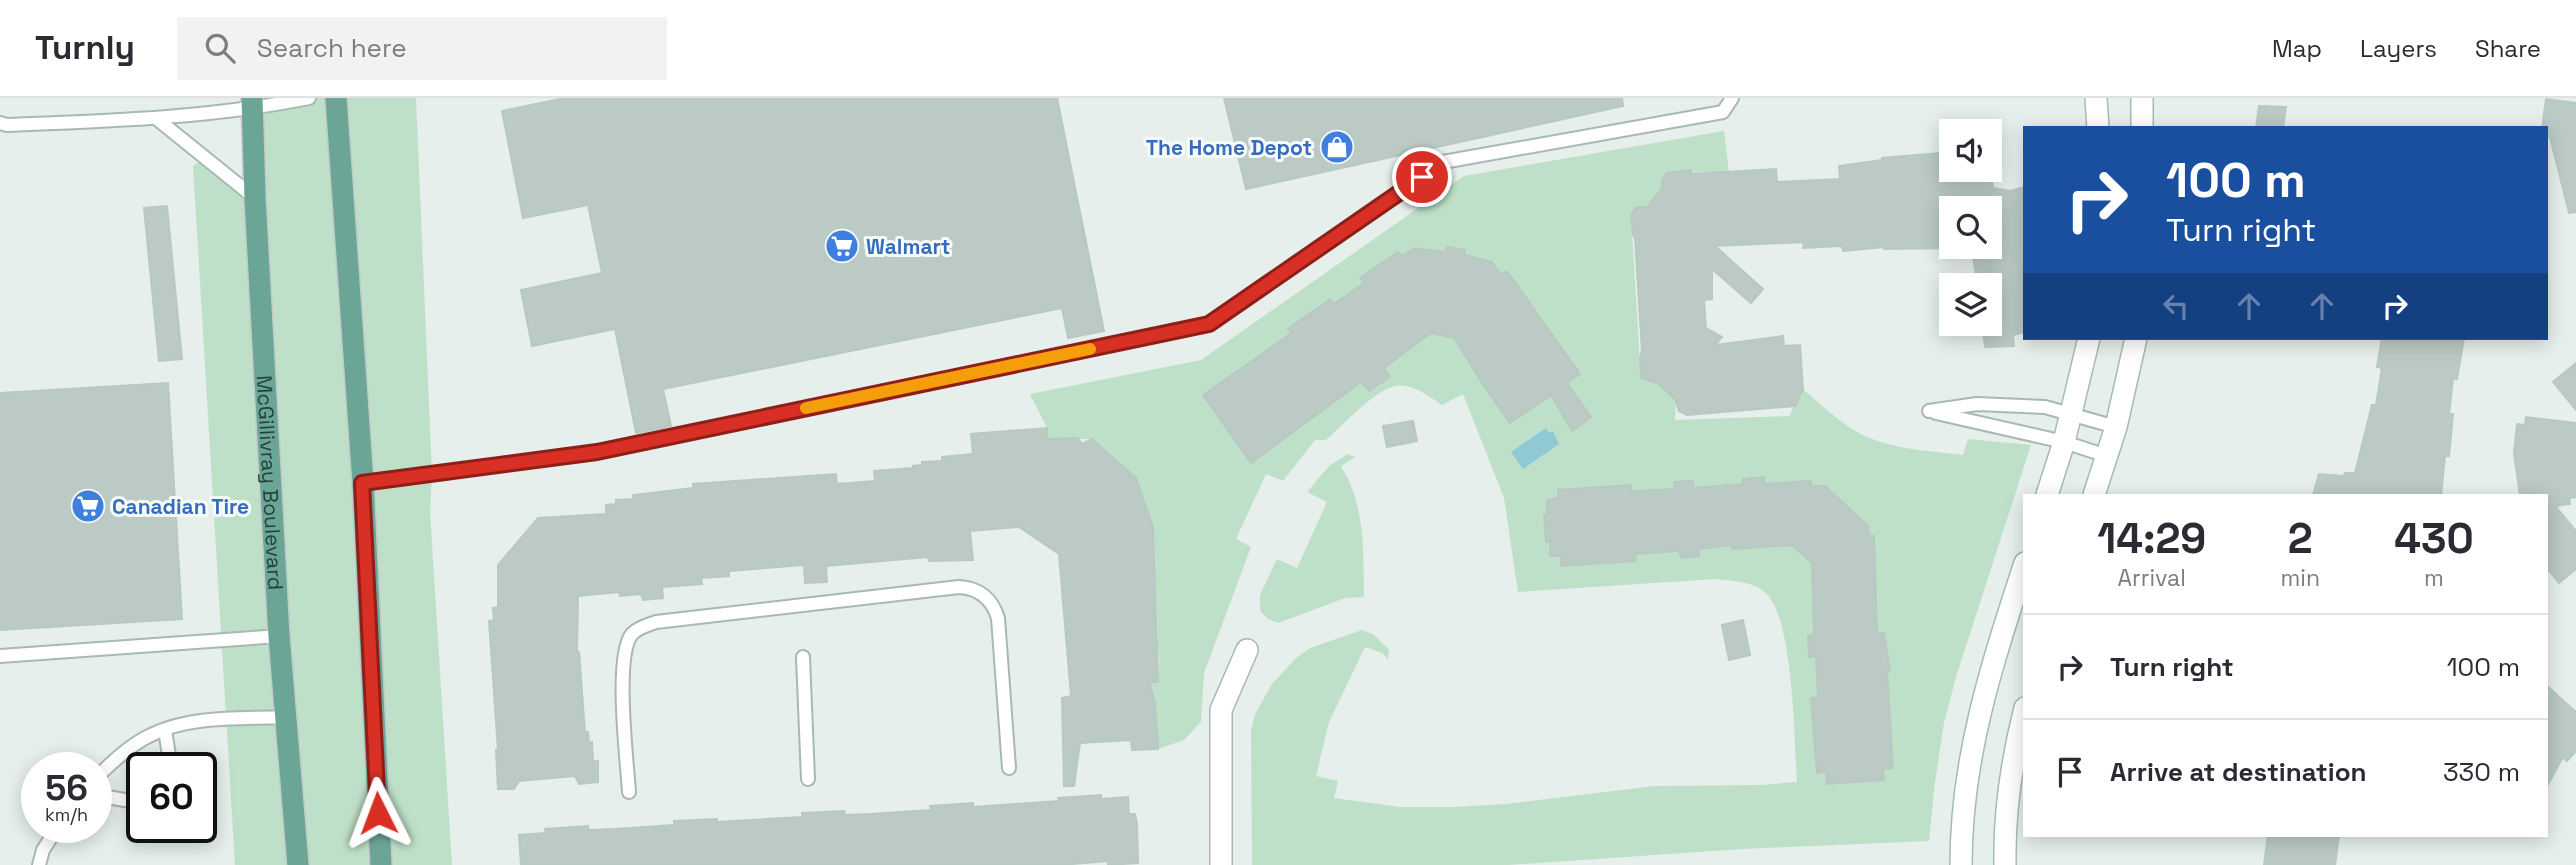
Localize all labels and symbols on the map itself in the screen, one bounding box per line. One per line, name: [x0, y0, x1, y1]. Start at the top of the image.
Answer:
shop icon: The Home Depot: [1318, 128, 1356, 166]
place label: The Home Depot: [1146, 134, 1312, 161]
pin: [1392, 147, 1452, 207]
supermarket icon: Walmart: [823, 227, 861, 265]
place label: Walmart: [866, 233, 950, 260]
street label: McGillivray Boulevard: [251, 374, 290, 591]
supermarket icon: Canadian Tire: [69, 487, 107, 525]
place label: Canadian Tire: [112, 493, 249, 520]
speed limit sign: 60: [126, 752, 217, 843]
position arrow: [341, 776, 415, 850]

